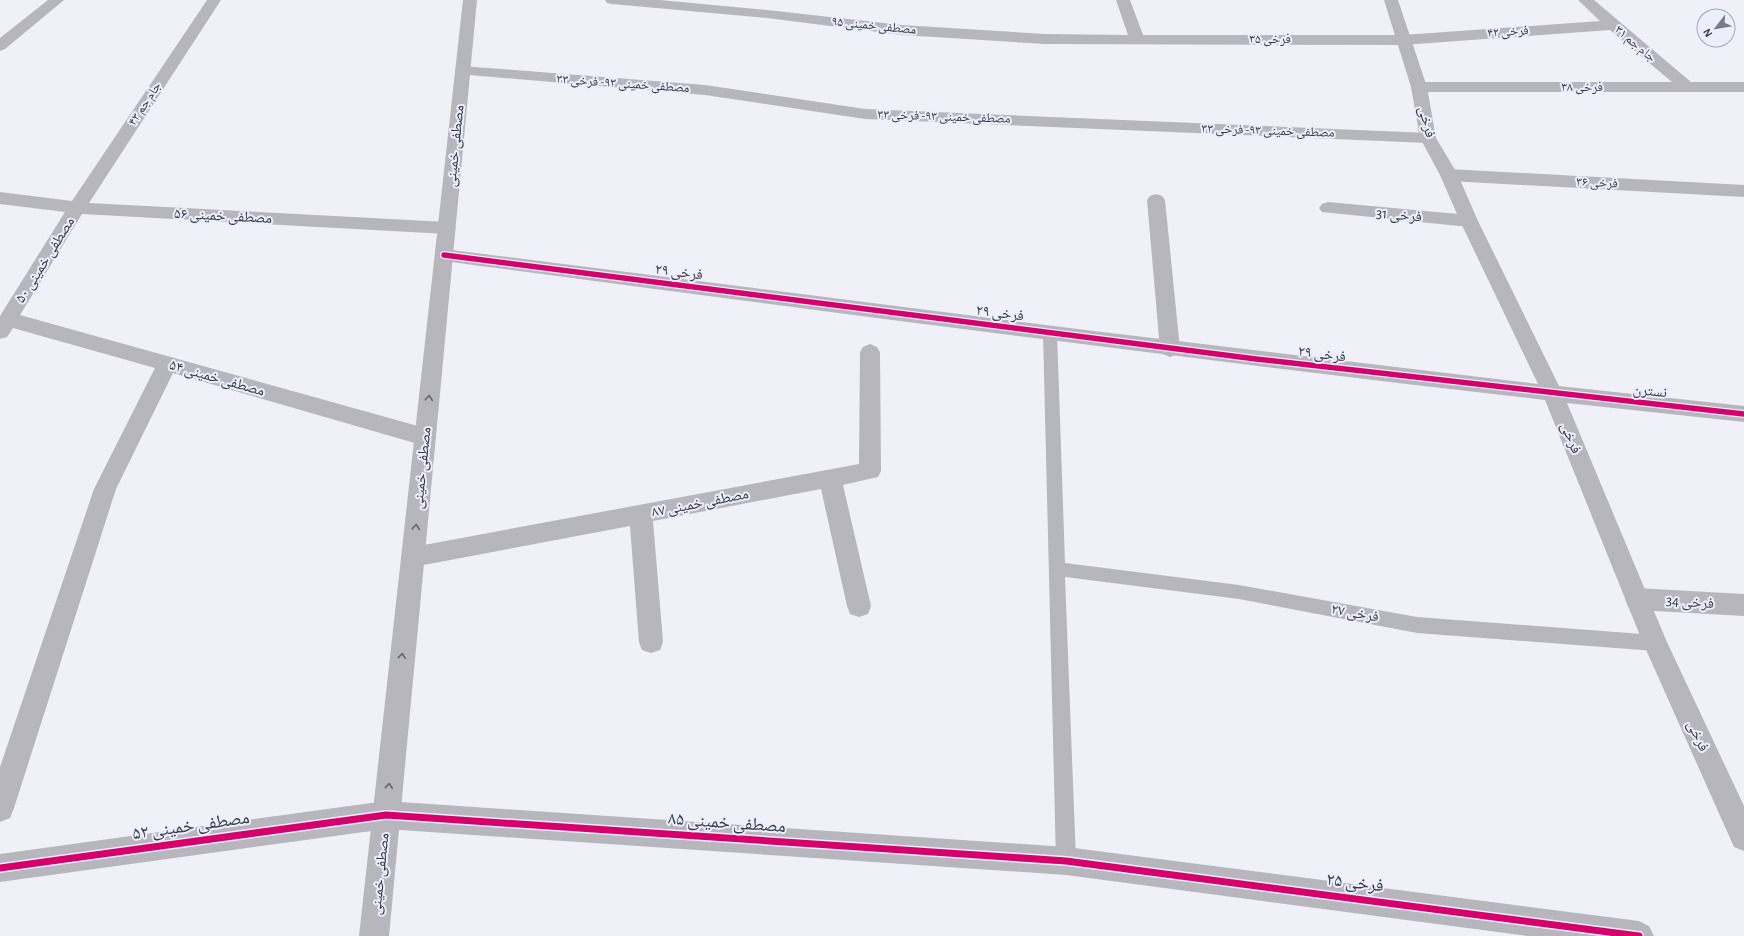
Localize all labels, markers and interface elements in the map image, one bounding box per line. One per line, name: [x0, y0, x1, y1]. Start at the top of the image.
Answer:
north arrow: [1696, 8, 1736, 48]
street label: مصطفی خمینی ۹۵: [831, 15, 917, 38]
street label: جام جم ۳۱: [1611, 23, 1658, 66]
street label: فرخی ۴۲: [1487, 24, 1529, 41]
text: N: [1701, 27, 1715, 39]
street label: فرخی ۳۵: [1249, 33, 1291, 47]
street label: مصطفی خمینی ۹۳- فرخی ۳۳: [556, 73, 690, 96]
street label: جام جم ۴۳: [126, 80, 165, 129]
street label: فرخی ۳۸: [1561, 81, 1603, 95]
street label: مصطفی خمینی: [443, 104, 469, 188]
street label: فرخی: [1414, 105, 1438, 140]
street label: مصطفی خمینی ۹۳- فرخی ۳۳: [877, 108, 1011, 127]
street label: مصطفی خمینی ۹۳- فرخی ۳۳: [1201, 122, 1335, 141]
street label: فرخی ۳۶: [1576, 175, 1618, 192]
street label: مصطفی خمینی ۵۶: [173, 206, 273, 228]
street label: فرخی 31: [1375, 206, 1423, 226]
street label: مصطفی خمینی ۵۰: [13, 214, 79, 307]
street label: فرخی ۲۹: [654, 262, 704, 284]
street label: فرخی ۲۹: [975, 303, 1025, 325]
street label: فرخی ۲۹: [1297, 344, 1347, 366]
street label: مصطفی خمینی ۵۴: [167, 357, 266, 401]
street label: نسترن: [1632, 382, 1668, 402]
one-way arrow: [425, 395, 434, 401]
street label: فرخی: [1556, 420, 1584, 456]
street label: مصطفی خمینی: [410, 426, 436, 510]
street label: مصطفی خمینی ۸۷: [650, 486, 750, 522]
one-way arrow: [411, 524, 420, 530]
street label: فرخی 34: [1665, 593, 1715, 613]
street label: فرخی ۲۷: [1330, 601, 1380, 627]
one-way arrow: [398, 653, 407, 660]
street label: فرخی: [1683, 718, 1712, 755]
one-way arrow: [384, 783, 393, 789]
street label: مصطفی خمینی ۵۲: [131, 809, 251, 844]
street label: مصطفی خمینی ۸۵: [667, 810, 786, 837]
street label: مصطفی خمینی: [368, 832, 394, 916]
street label: فرخی ۲۵: [1325, 871, 1385, 896]

